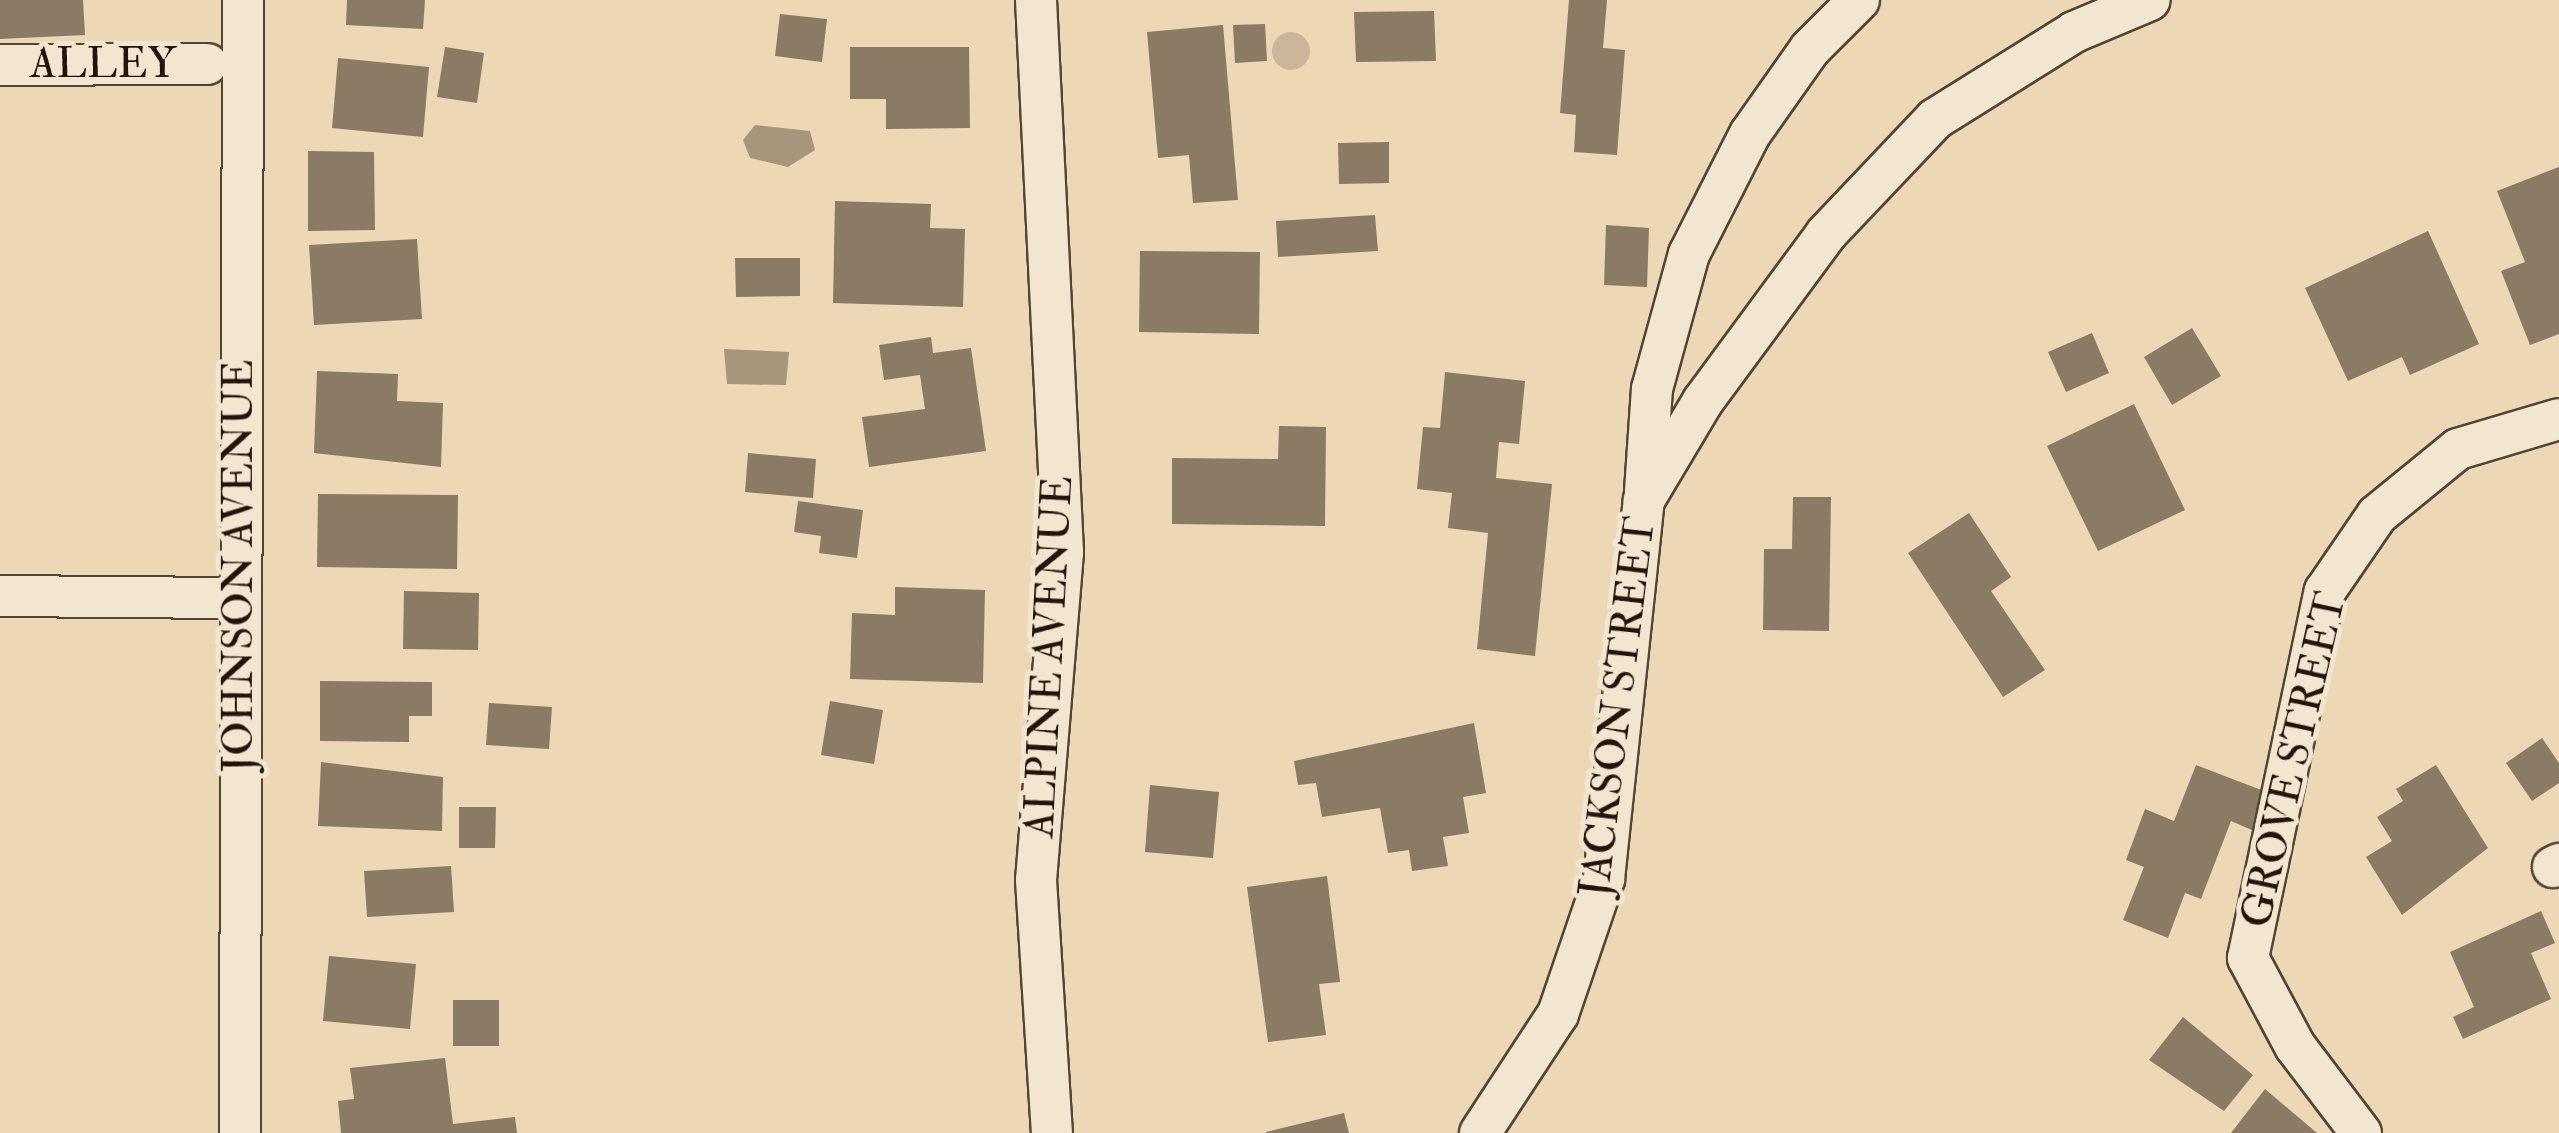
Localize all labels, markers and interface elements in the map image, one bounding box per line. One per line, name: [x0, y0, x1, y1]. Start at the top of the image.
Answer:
street label: ALLEY: [30, 39, 176, 89]
street label: JOHNSON AVENUE: [214, 360, 264, 772]
street label: ALPINE AVENUE: [1014, 475, 1084, 839]
street label: JACKSON STREET: [1570, 514, 1666, 900]
street label: GROVE STREET: [2231, 587, 2357, 933]

